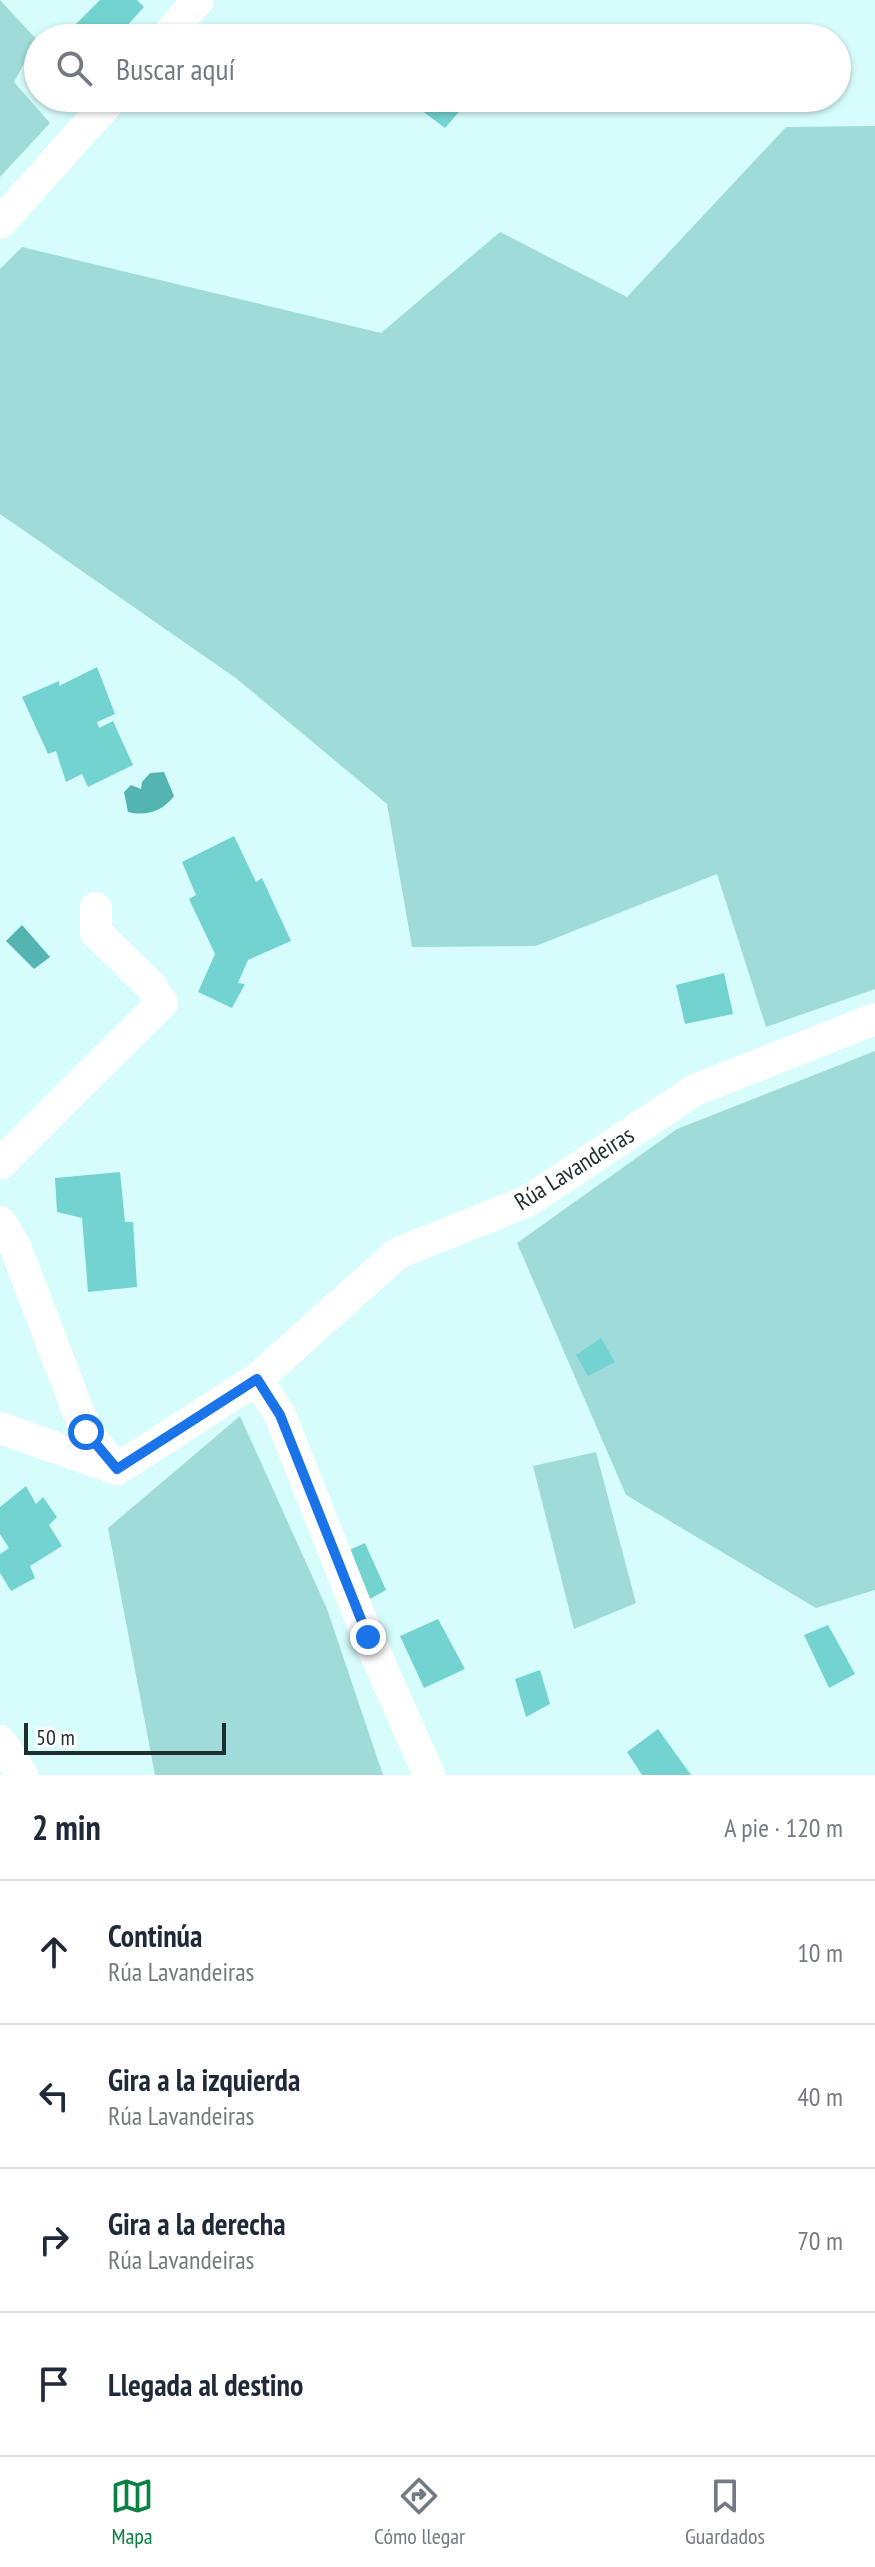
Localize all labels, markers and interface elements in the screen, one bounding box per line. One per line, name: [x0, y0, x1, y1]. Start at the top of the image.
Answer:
search box: [24, 24, 851, 112]
icon: search: [52, 46, 96, 90]
text: Buscar aquí: [116, 49, 235, 88]
street label: Rúa Lavandeiras: [508, 1119, 640, 1217]
route start: [68, 1414, 104, 1450]
route end: [350, 1619, 386, 1655]
scale bar: [24, 1719, 226, 1755]
text: 50 m: [36, 1723, 75, 1751]
text: 2 min: [32, 1805, 101, 1849]
text: A pie · 120 m: [724, 1811, 843, 1844]
text: Continúa: [108, 1916, 202, 1955]
icon: ahead: [32, 1930, 76, 1974]
text: 10 m: [797, 1936, 843, 1969]
text: Rúa Lavandeiras: [108, 1955, 254, 1988]
text: Gira a la izquierda: [108, 2060, 300, 2099]
icon: left: [32, 2074, 76, 2118]
text: 40 m: [797, 2080, 843, 2113]
text: Rúa Lavandeiras: [108, 2099, 254, 2132]
text: Gira a la derecha: [108, 2204, 286, 2243]
icon: right: [32, 2218, 76, 2262]
text: 70 m: [797, 2224, 843, 2257]
text: Rúa Lavandeiras: [108, 2243, 254, 2276]
icon: arrive: [32, 2362, 76, 2406]
text: Llegada al destino: [108, 2365, 303, 2404]
tab: Mapa: [110, 2474, 154, 2550]
tab: Cómo llegar: [374, 2474, 465, 2550]
tab: Guardados: [685, 2474, 765, 2550]

